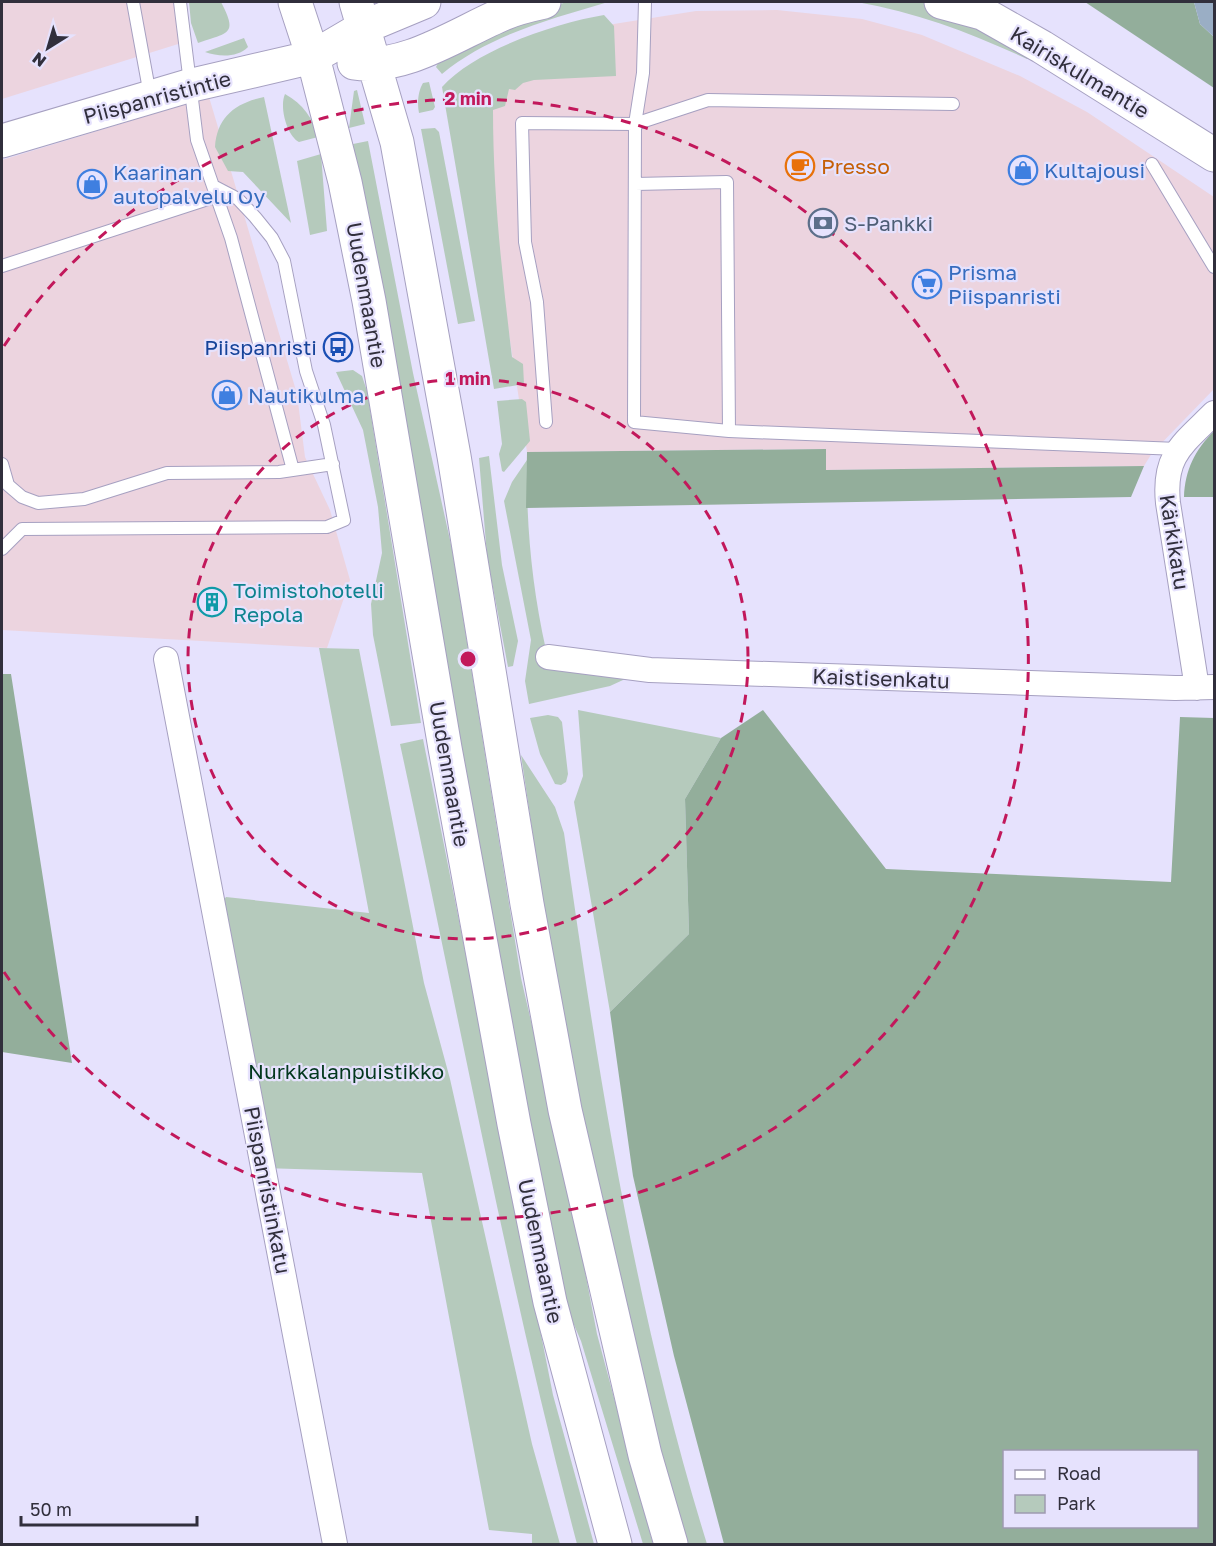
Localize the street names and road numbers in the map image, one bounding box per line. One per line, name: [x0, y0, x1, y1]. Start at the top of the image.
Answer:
street label: Kairiskulmantie: [1006, 20, 1154, 124]
street label: Piispanristintie: [80, 65, 234, 129]
street label: Uudenmaantie: [341, 220, 393, 370]
street label: Kärkikatu: [1155, 492, 1195, 592]
street label: Kaistisenkatu: [812, 663, 950, 693]
street label: Uudenmaantie: [424, 699, 476, 849]
street label: Piispanristinkatu: [239, 1104, 297, 1276]
street label: Uudenmaantie: [513, 1176, 569, 1326]

